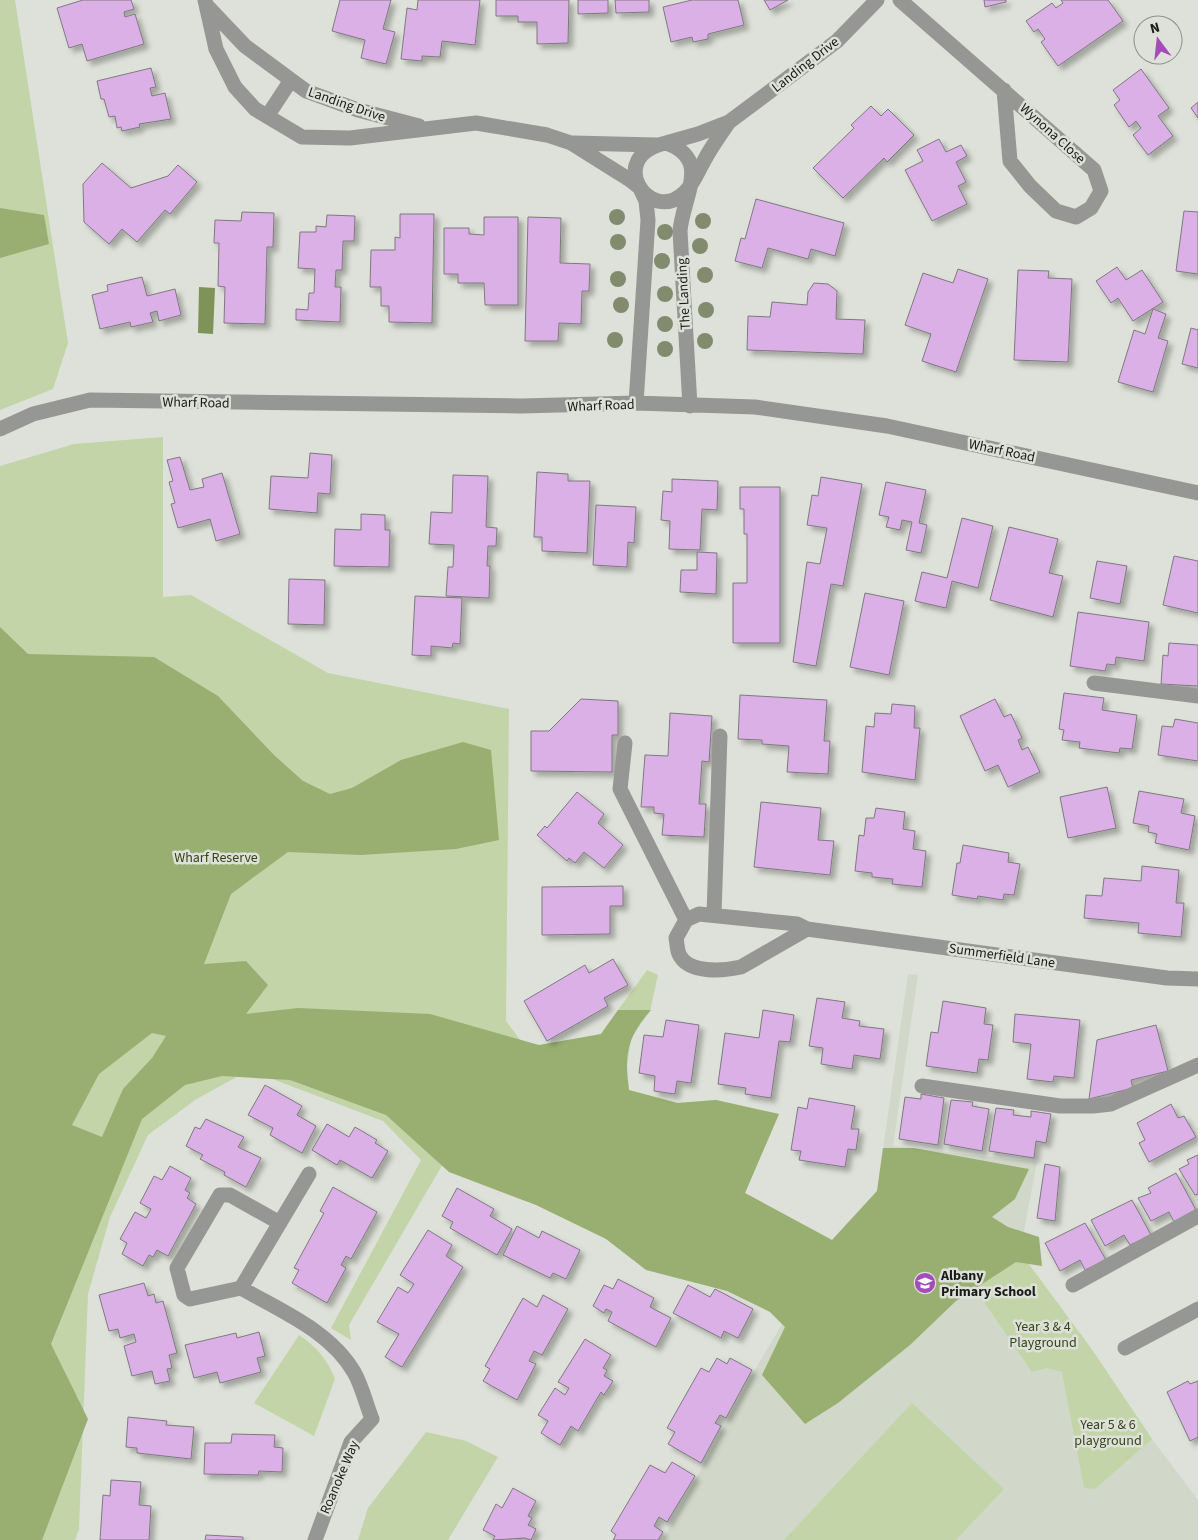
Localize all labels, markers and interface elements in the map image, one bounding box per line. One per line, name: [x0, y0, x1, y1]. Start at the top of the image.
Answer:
north arrow: [1133, 15, 1183, 65]
text: N: [1148, 18, 1162, 39]
street label: Landing Drive: [768, 32, 844, 97]
street label: Landing Drive: [305, 82, 388, 128]
street label: Wynona Close: [1015, 99, 1090, 169]
street label: The Landing: [672, 257, 696, 331]
street label: Wharf Road: [162, 392, 230, 414]
street label: Wharf Road: [567, 395, 635, 417]
street label: Wharf Road: [967, 434, 1037, 468]
park label: Wharf Reserve: [174, 848, 258, 868]
street label: Summerfield Lane: [947, 939, 1056, 973]
place label: Albany Primary School: [940, 1266, 1036, 1302]
school or university icon: Albany Primary School: [913, 1271, 937, 1295]
park label: Year 3 & 4 Playground: [1009, 1317, 1077, 1353]
park label: Year 5 & 6 playground: [1074, 1415, 1142, 1451]
street label: Roanoke Way: [315, 1437, 365, 1517]

